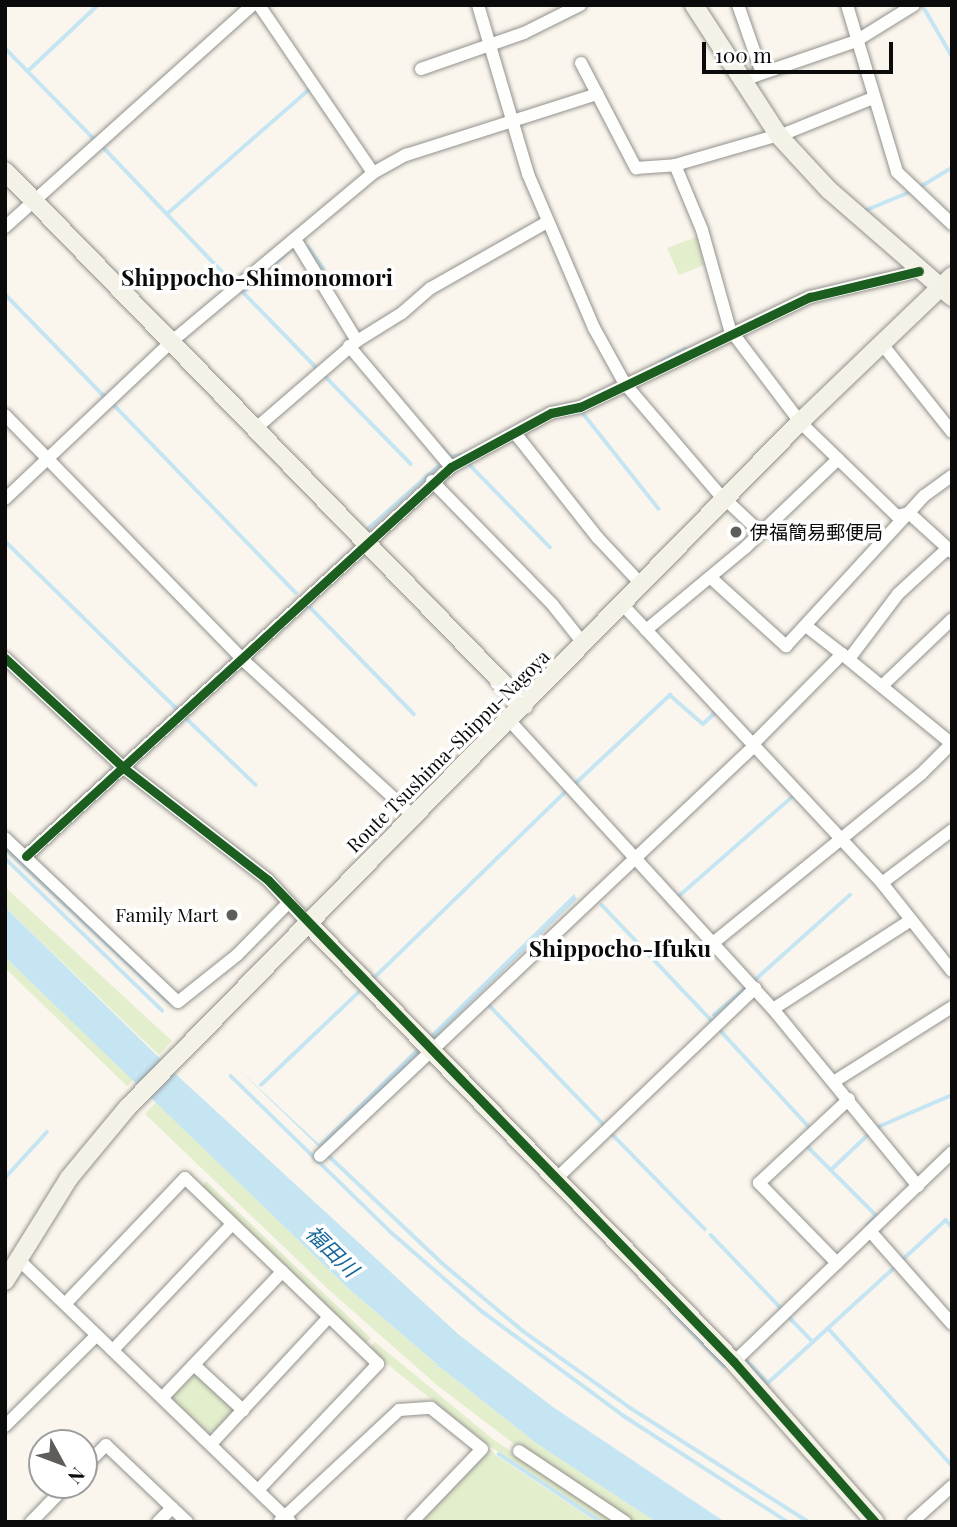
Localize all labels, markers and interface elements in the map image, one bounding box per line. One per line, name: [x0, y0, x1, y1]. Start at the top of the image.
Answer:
scale bar: [705, 28, 896, 72]
text: 100 m: [715, 40, 772, 68]
district label: Shippocho-Shimonomori: [121, 263, 393, 291]
place label: 伊福簡易郵便局: [750, 521, 883, 543]
marker: 伊福簡易郵便局: [728, 524, 744, 540]
street label: Route Tsushima-Shippu-Nagoya: [342, 645, 554, 857]
place label: Family Mart: [115, 904, 218, 926]
marker: Family Mart: [224, 907, 240, 923]
district label: Shippocho-Ifuku: [529, 934, 711, 962]
water label: 福田川: [302, 1219, 364, 1281]
north arrow: [28, 1429, 98, 1499]
text: N: [63, 1463, 92, 1490]

